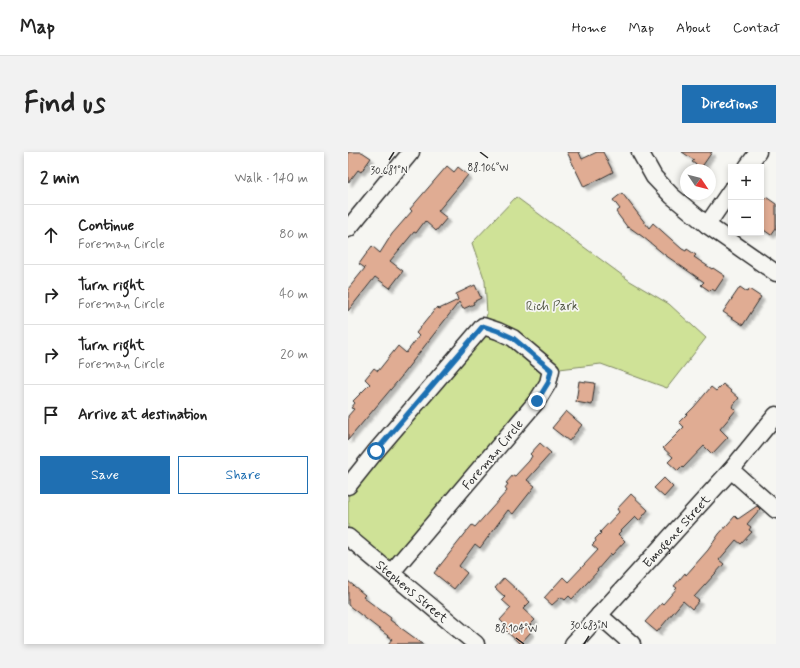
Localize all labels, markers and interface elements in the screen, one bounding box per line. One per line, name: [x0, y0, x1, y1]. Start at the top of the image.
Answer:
text: Map: [20, 15, 55, 40]
text: Home: [572, 19, 606, 37]
text: Map: [628, 19, 654, 37]
text: About: [676, 19, 711, 37]
text: Contact: [733, 19, 780, 37]
button: Directions: [682, 85, 776, 123]
text: Find us: [24, 86, 105, 123]
text: 88.106°W: [468, 161, 508, 175]
text: 30.681°N: [370, 164, 408, 178]
north arrow: [680, 164, 716, 200]
map controls: [728, 164, 764, 236]
button: +: [728, 164, 764, 200]
text: 2 min: [40, 167, 80, 189]
text: Walk · 140 m: [235, 170, 308, 187]
button: −: [728, 200, 764, 236]
text: Continue: [78, 216, 134, 236]
icon: ahead: [40, 224, 62, 246]
text: 80 m: [279, 226, 308, 243]
text: Foreman Circle: [78, 236, 165, 253]
text: Turn right: [78, 276, 145, 296]
icon: right: [40, 284, 62, 306]
text: 40 m: [279, 286, 308, 303]
text: Foreman Circle: [78, 296, 165, 313]
park label: Rich Park: [526, 298, 579, 315]
text: Turn right: [78, 336, 145, 356]
icon: right: [40, 344, 62, 366]
text: 20 m: [280, 346, 308, 363]
text: Foreman Circle: [78, 356, 165, 373]
route end: [528, 392, 546, 410]
icon: arrive: [40, 404, 62, 426]
text: Arrive at destination: [78, 405, 207, 425]
street label: Foreman Circle: [459, 416, 528, 494]
route start: [367, 442, 385, 460]
button: Save: [40, 456, 170, 494]
button: Share: [178, 456, 308, 494]
street label: Emogene Street: [639, 491, 715, 572]
street label: Stephens Street: [372, 557, 451, 627]
text: 30.683°N: [570, 619, 608, 633]
text: 88.104°W: [495, 622, 537, 636]

